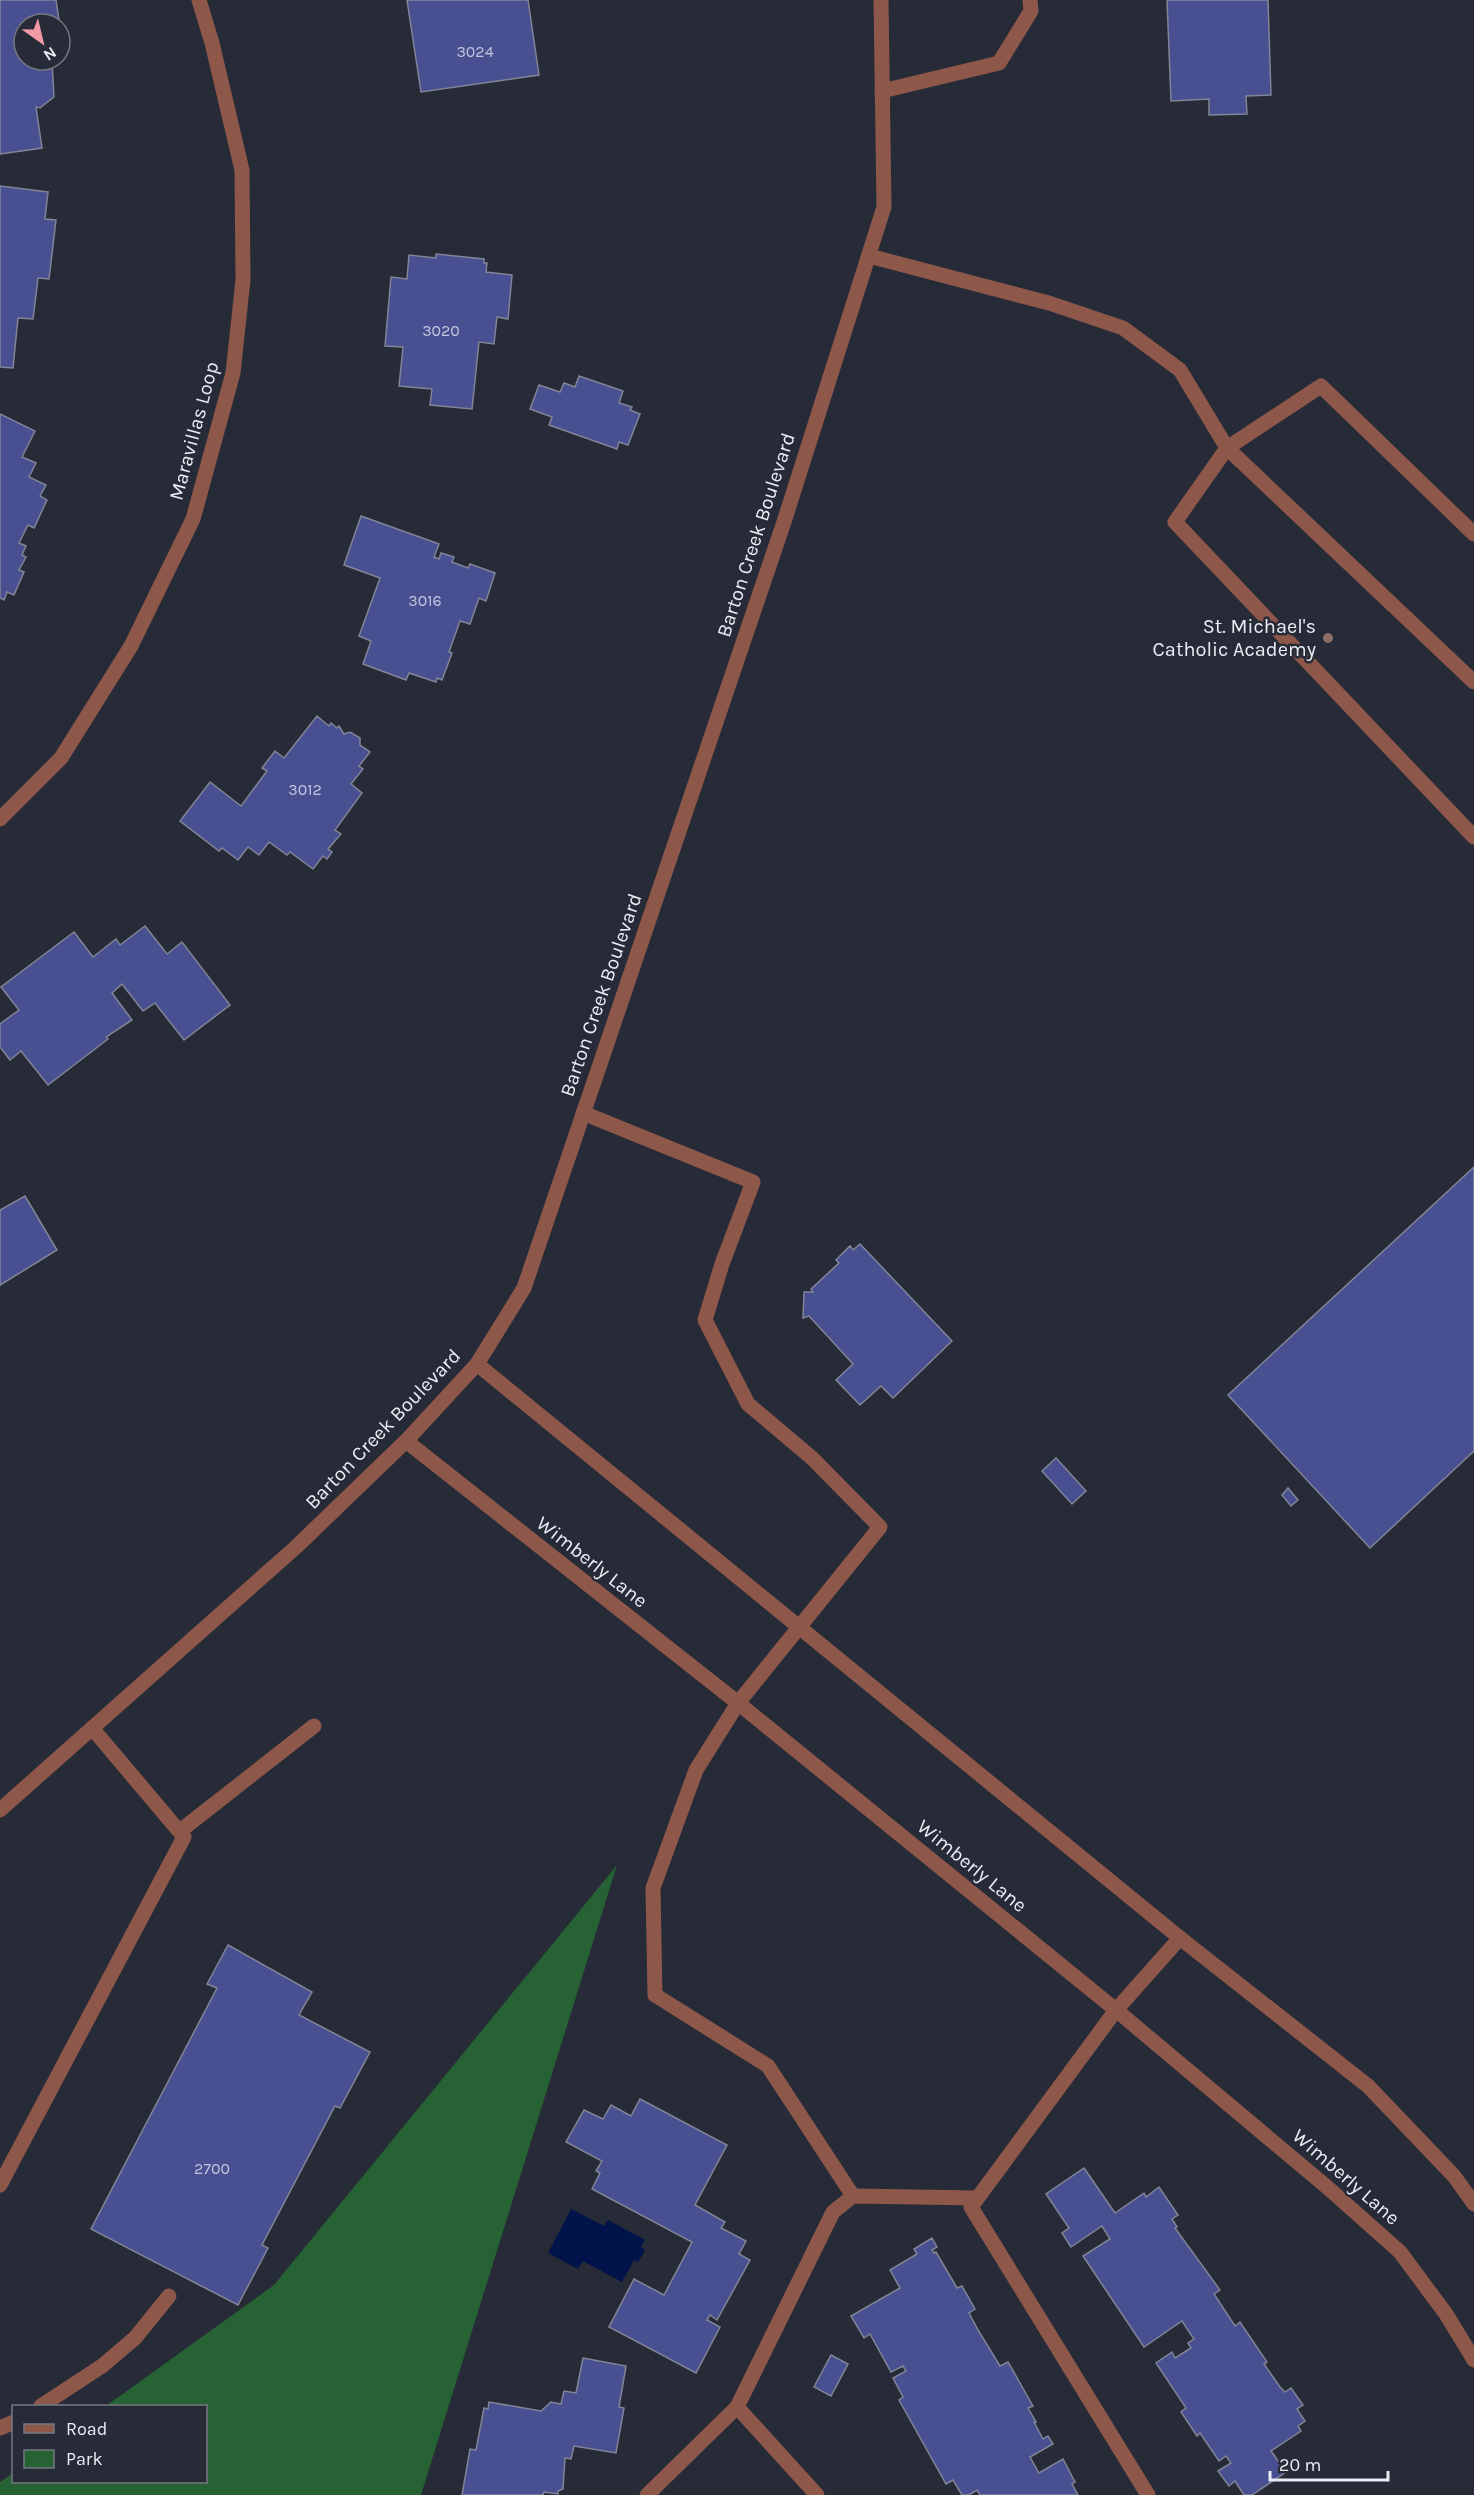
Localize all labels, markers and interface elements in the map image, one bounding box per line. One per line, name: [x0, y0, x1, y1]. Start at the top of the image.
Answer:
north arrow: [12, 12, 72, 72]
house number: 3024: [456, 42, 494, 61]
text: N: [40, 43, 60, 65]
house number: 3020: [422, 321, 460, 340]
street label: Maravillas Loop: [164, 359, 224, 503]
street label: Barton Creek Boulevard: [712, 430, 800, 640]
house number: 3016: [408, 591, 442, 610]
place label: St. Michael's Catholic Academy: [1153, 615, 1316, 661]
marker: St. Michael's Catholic Academy: [1321, 631, 1335, 645]
house number: 3012: [288, 780, 322, 799]
street label: Barton Creek Boulevard: [555, 890, 647, 1100]
street label: Barton Creek Boulevard: [301, 1344, 465, 1514]
street label: Wimberly Lane: [532, 1512, 652, 1612]
street label: Wimberly Lane: [913, 1815, 1031, 1917]
street label: Wimberly Lane: [1288, 2124, 1404, 2230]
house number: 2700: [194, 2159, 230, 2178]
legend: [12, 2405, 207, 2483]
text: Road: [66, 2418, 107, 2440]
scale bar: [1270, 2444, 1388, 2482]
text: Park: [66, 2448, 103, 2470]
text: 20 m: [1279, 2454, 1321, 2476]

